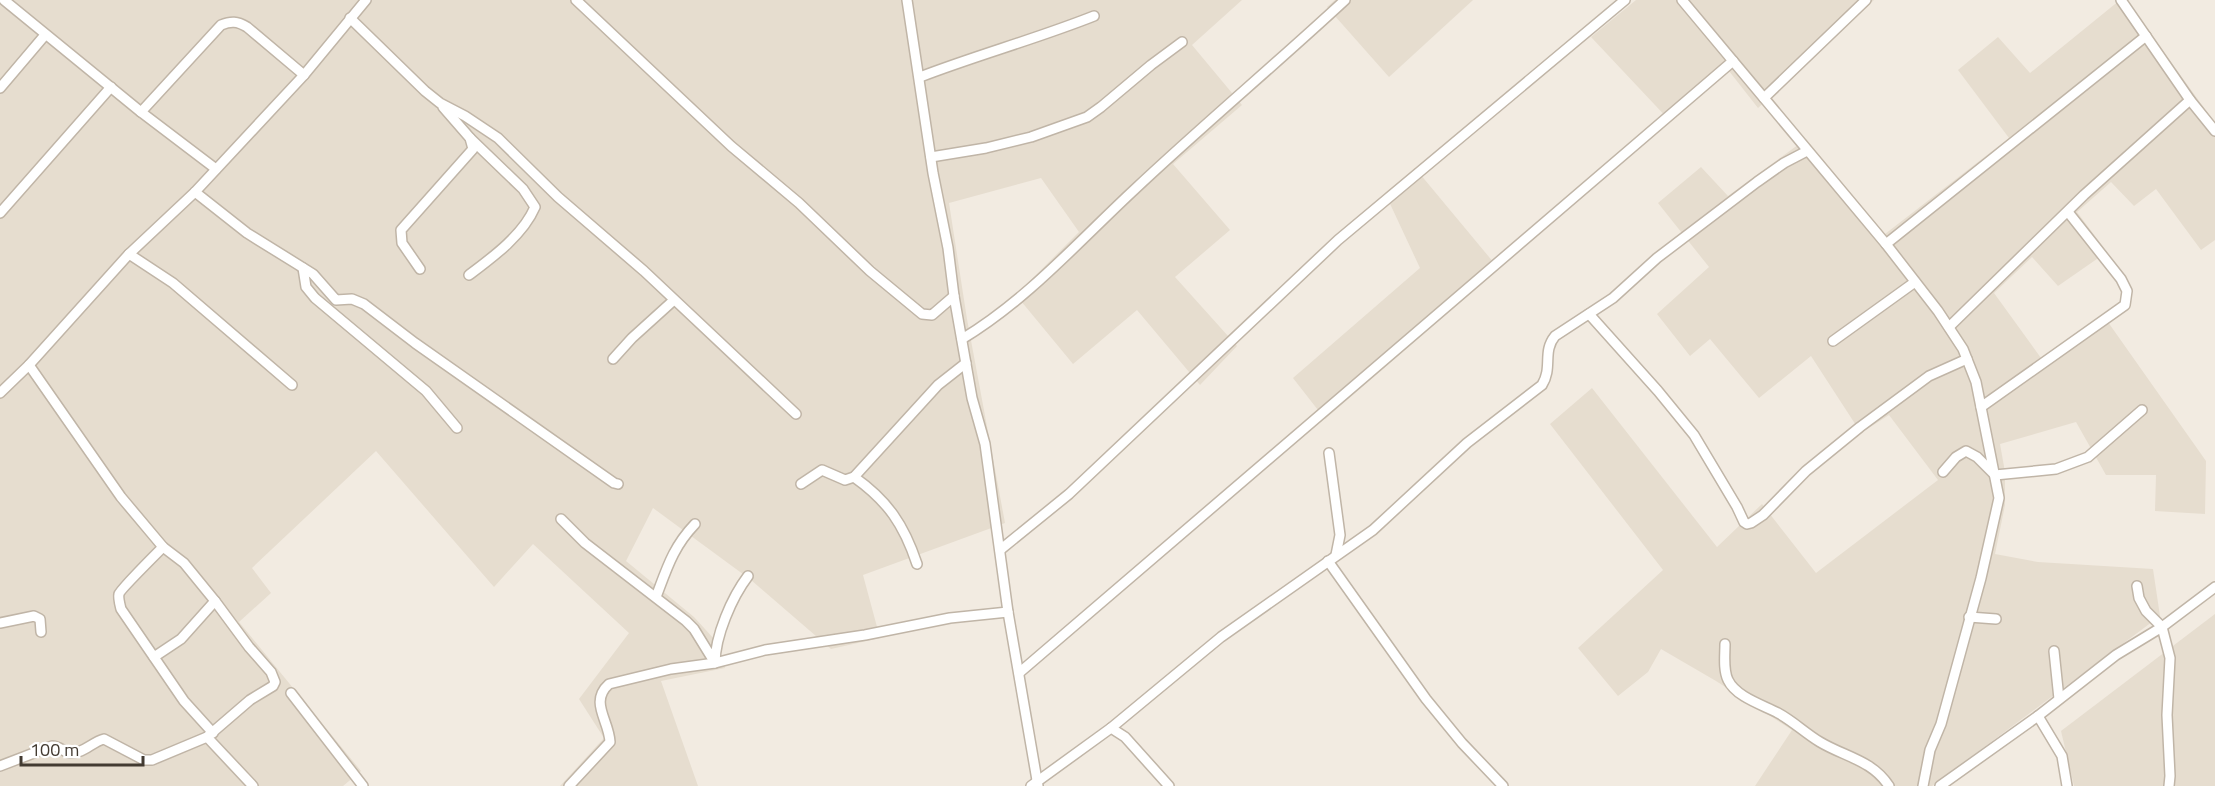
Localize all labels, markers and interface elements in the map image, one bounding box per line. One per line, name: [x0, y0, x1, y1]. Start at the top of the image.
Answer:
scale bar: [21, 729, 142, 767]
text: 100 m: [30, 736, 79, 763]

